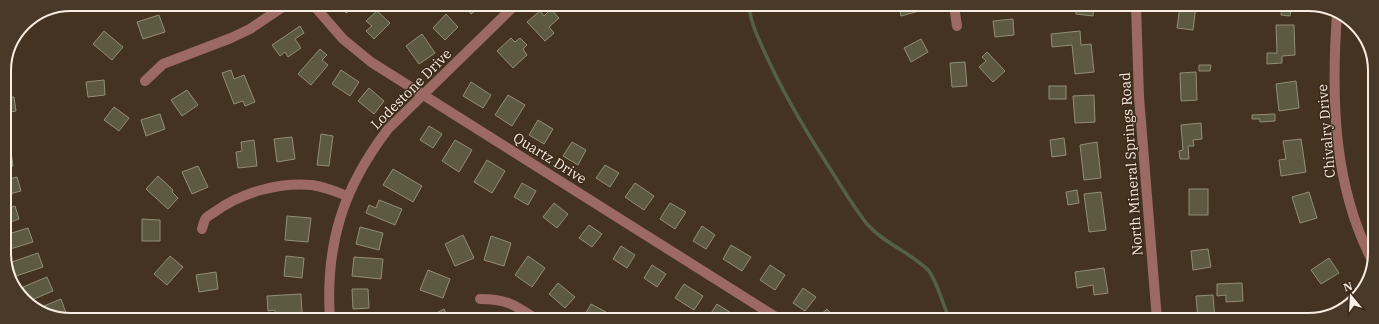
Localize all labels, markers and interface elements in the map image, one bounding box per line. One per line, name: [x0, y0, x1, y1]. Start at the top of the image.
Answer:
street label: Lodestone Drive: [367, 45, 455, 133]
street label: North Mineral Springs Road: [1116, 71, 1146, 256]
street label: Chivalry Drive: [1313, 83, 1339, 179]
street label: Quartz Drive: [510, 128, 590, 188]
north arrow: [1331, 276, 1371, 316]
text: N: [1342, 278, 1354, 294]

